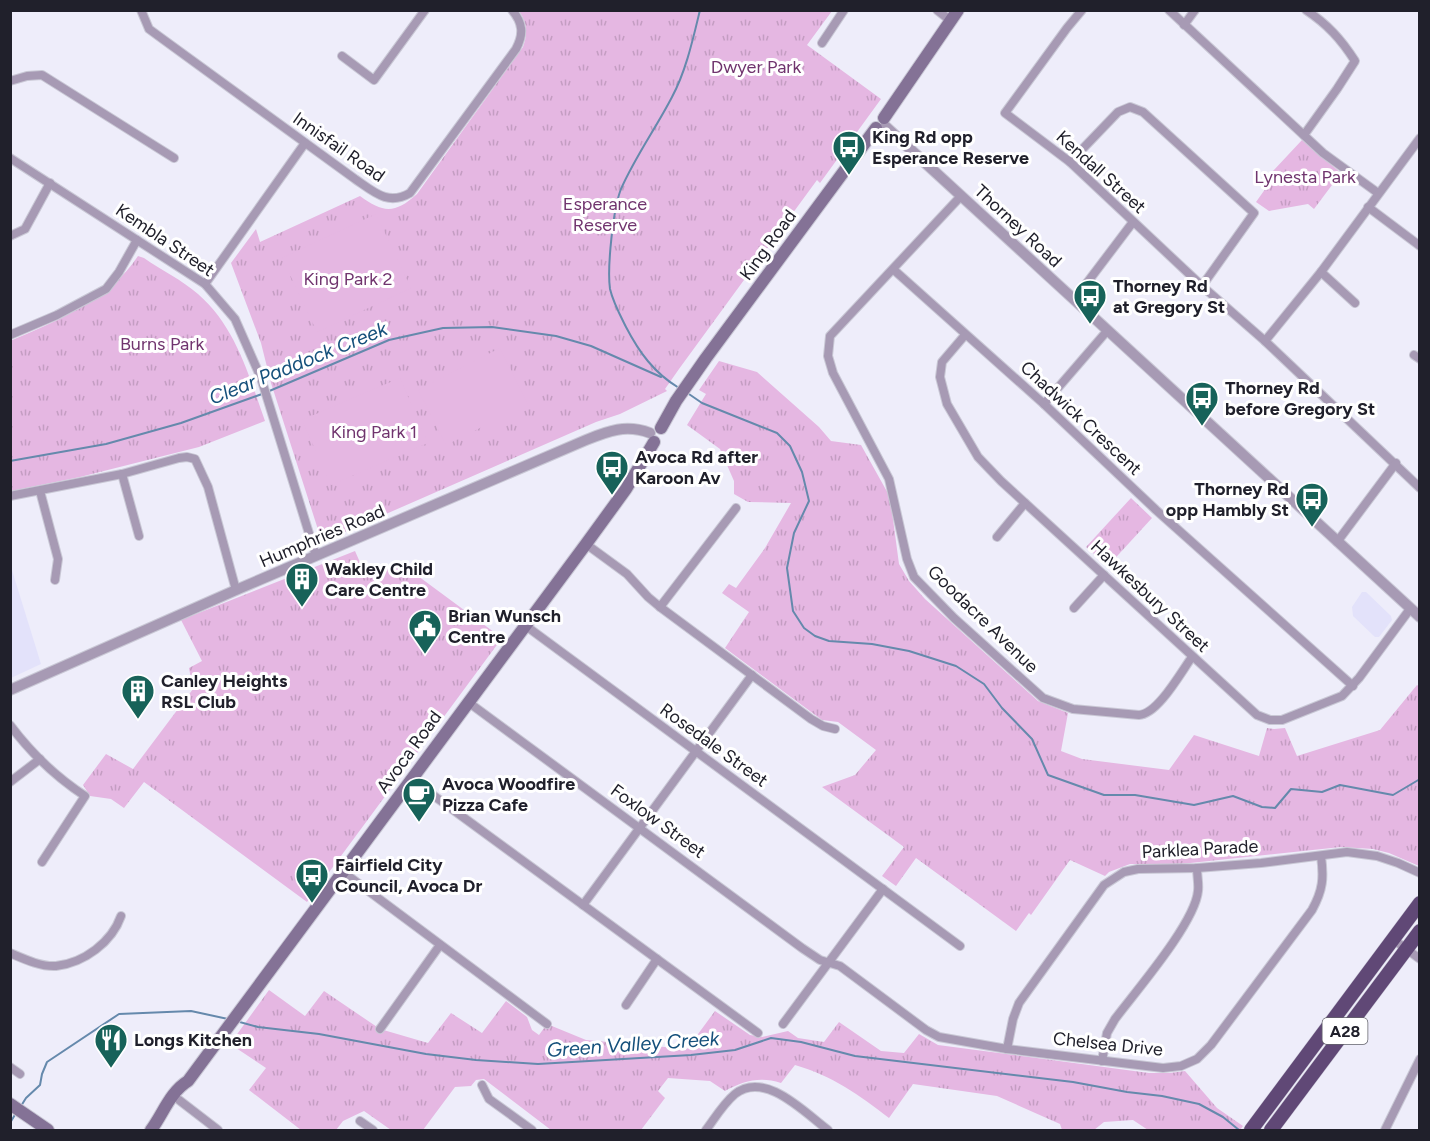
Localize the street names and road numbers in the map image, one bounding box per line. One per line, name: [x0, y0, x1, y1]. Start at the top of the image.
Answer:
street label: Innisfail Road: [289, 107, 389, 187]
street label: Kendall Street: [1052, 126, 1151, 218]
street label: Thorney Road: [970, 180, 1066, 272]
street label: Kembla Street: [111, 199, 219, 281]
street label: King Road: [735, 206, 801, 284]
street label: Chadwick Crescent: [1016, 356, 1146, 480]
street label: Humphries Road: [256, 500, 388, 572]
street label: Hawkesbury Street: [1086, 535, 1214, 657]
street label: Goodacre Avenue: [923, 561, 1043, 677]
street label: Rosedale Street: [656, 698, 773, 792]
street label: Avoca Road: [372, 707, 446, 797]
street label: Foxlow Street: [606, 779, 710, 863]
street label: Parklea Parade: [1141, 835, 1259, 863]
road number: A28: [1322, 1018, 1368, 1044]
street label: Chelsea Drive: [1052, 1027, 1164, 1061]

